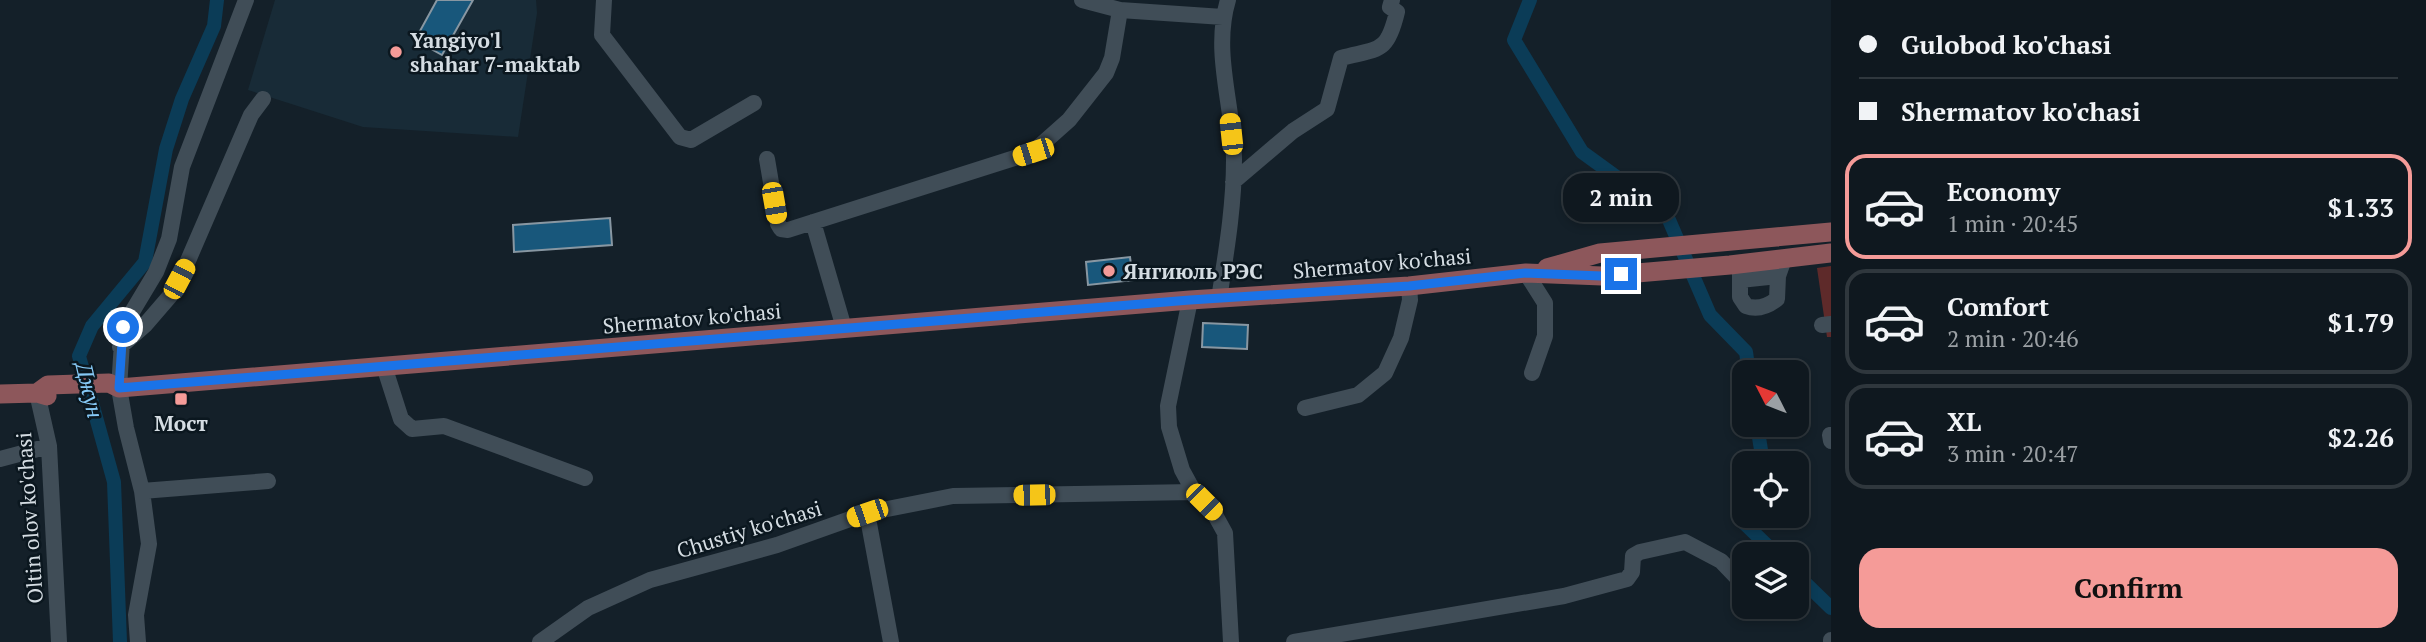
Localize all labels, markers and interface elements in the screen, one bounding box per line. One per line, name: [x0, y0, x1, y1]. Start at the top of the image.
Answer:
place label: Yangiyo'l shahar 7-maktab: [410, 26, 580, 78]
text: Gulobod ko'chasi: [1901, 27, 2111, 61]
marker: Yangiyo'l shahar 7-maktab: [388, 44, 404, 60]
text: Shermatov ko'chasi: [1901, 94, 2141, 128]
car: [1219, 112, 1244, 156]
car: [1010, 136, 1057, 168]
callout: 2 min: [1563, 173, 1679, 222]
text: Economy: [1947, 174, 2060, 208]
icon: car: [1863, 175, 1926, 238]
car: [761, 180, 788, 226]
text: 2 min: [1590, 182, 1652, 213]
text: $1.33: [2328, 190, 2394, 224]
text: 1 min · 20:45: [1947, 208, 2079, 239]
street label: Shermatov ko'chasi: [1292, 241, 1472, 285]
car: [160, 256, 199, 302]
place label: Янгиюль РЭС: [1123, 257, 1263, 285]
route end: [1605, 258, 1637, 290]
marker: Янгиюль РЭС: [1101, 263, 1117, 279]
text: Comfort: [1947, 289, 2049, 323]
icon: car: [1863, 290, 1926, 353]
street label: Shermatov ko'chasi: [602, 296, 782, 340]
text: $1.79: [2328, 305, 2394, 339]
route start: [107, 311, 139, 343]
text: 2 min · 20:46: [1947, 323, 2079, 354]
water label: Джун: [68, 357, 112, 421]
north arrow: [1732, 360, 1810, 438]
map controls: [1732, 360, 1809, 619]
marker: Мост: [173, 391, 189, 407]
text: XL: [1947, 404, 1981, 438]
icon: car: [1863, 405, 1926, 468]
place label: Мост: [154, 409, 208, 437]
text: $2.26: [2328, 420, 2394, 454]
street label: Oltin olov ko'chasi: [9, 431, 49, 605]
text: 3 min · 20:47: [1947, 438, 2079, 469]
button: locate: [1732, 451, 1809, 528]
car: [1182, 480, 1227, 524]
car: [1013, 484, 1056, 506]
street label: Chustiy ko'chasi: [673, 494, 825, 564]
car: [844, 496, 891, 530]
button: layers: [1732, 542, 1809, 619]
button: Confirm: [1859, 548, 2398, 628]

